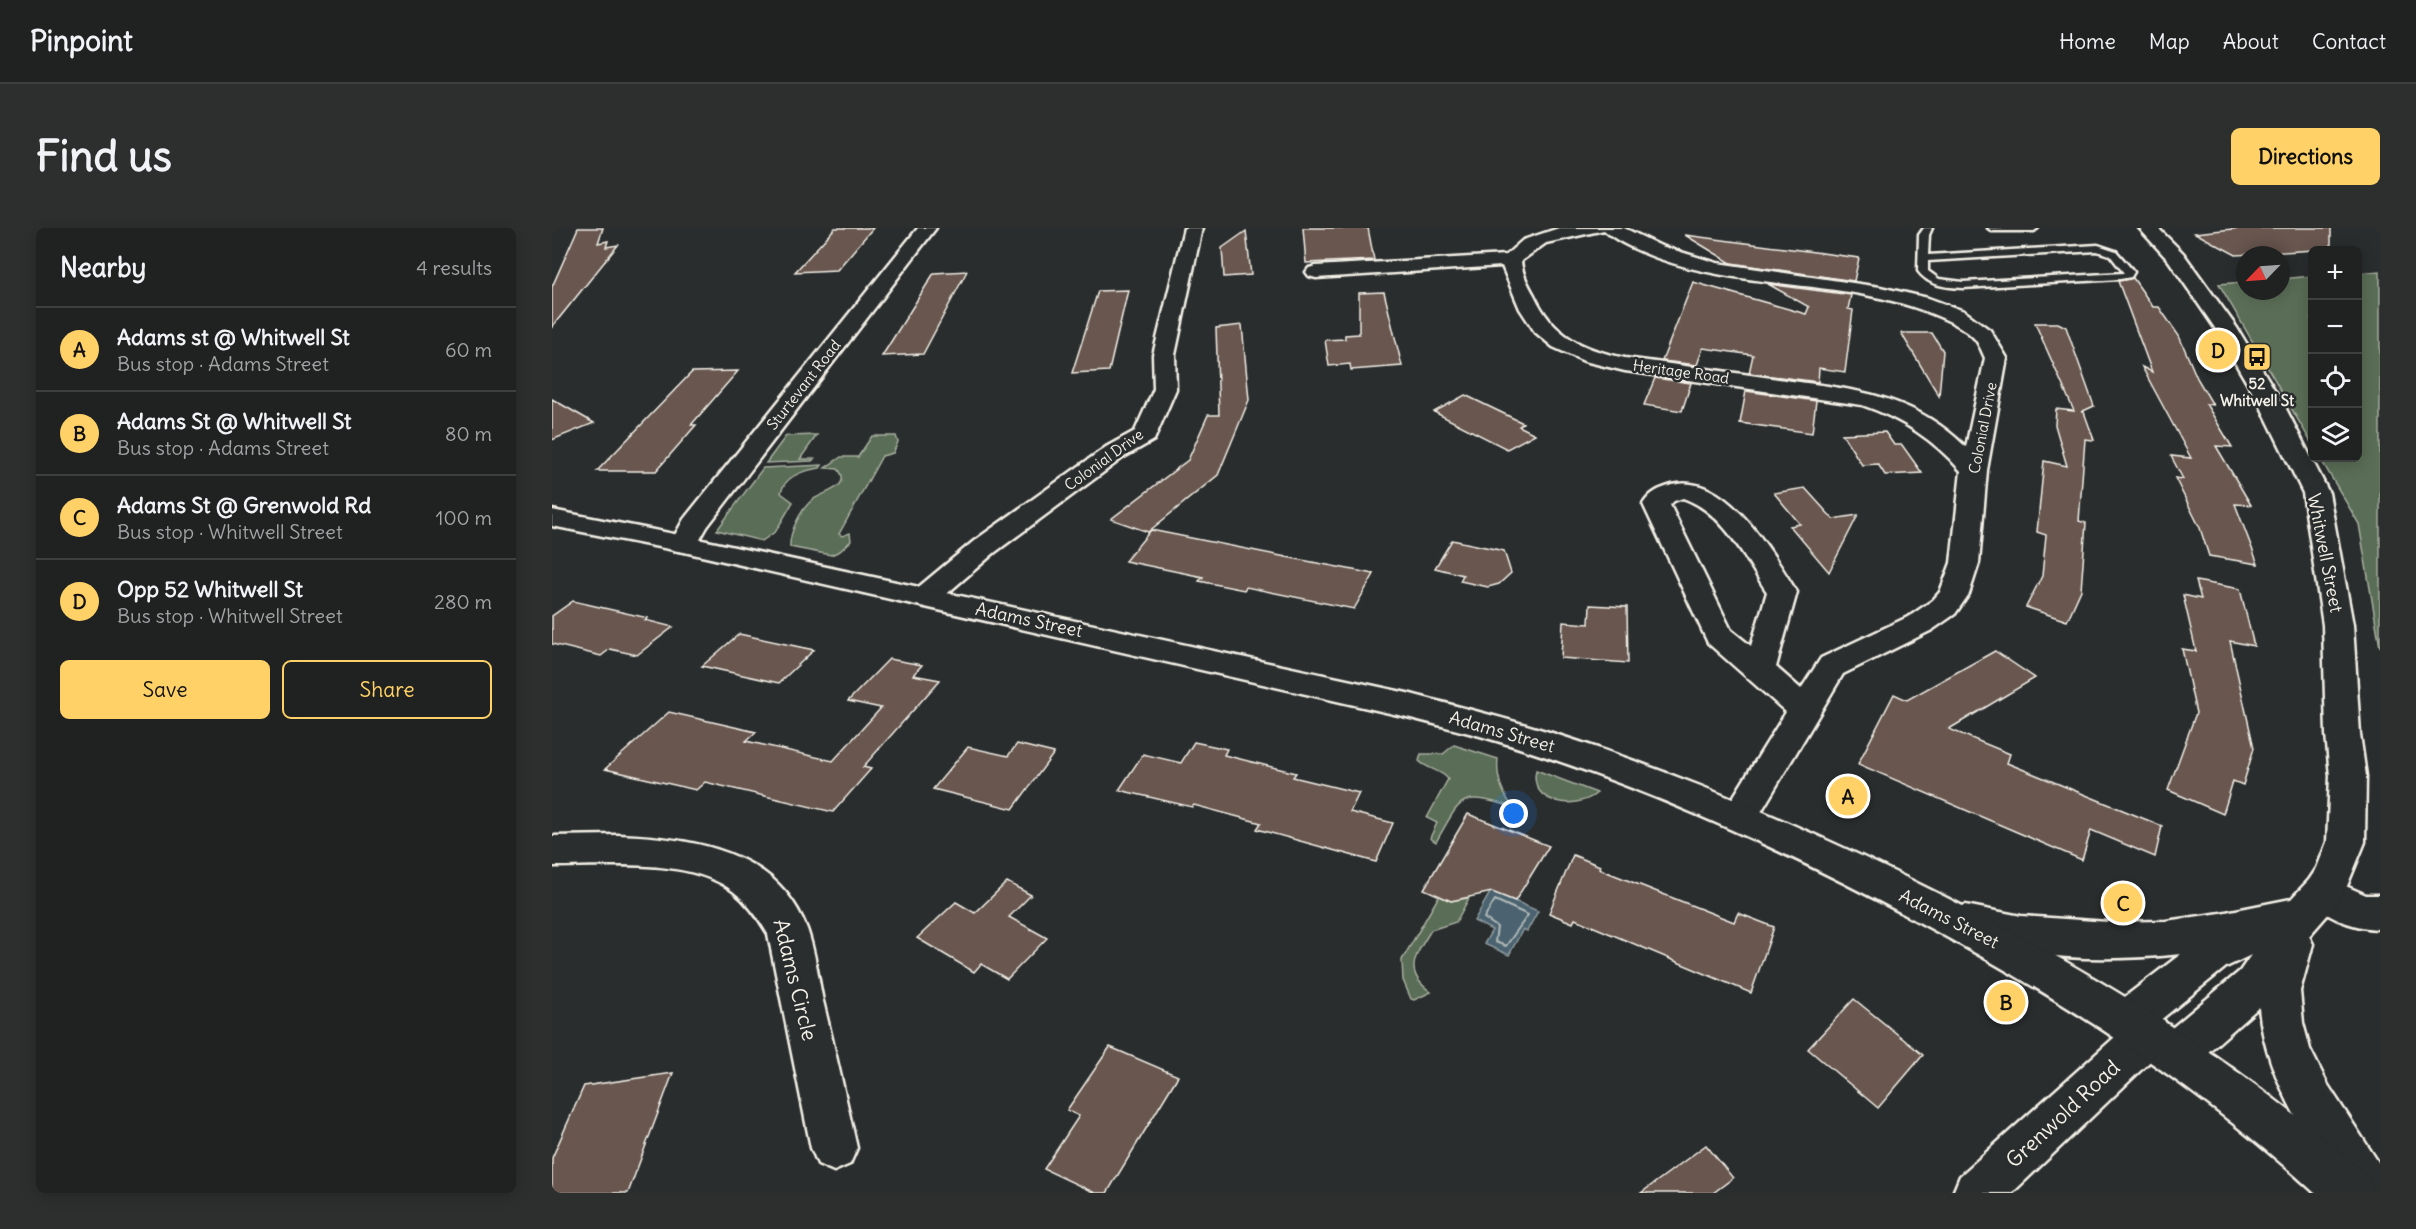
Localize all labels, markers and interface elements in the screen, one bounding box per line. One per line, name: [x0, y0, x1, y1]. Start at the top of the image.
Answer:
text: Pinpoint: [30, 23, 133, 59]
text: Home: [2059, 28, 2116, 55]
text: Map: [2149, 28, 2190, 55]
text: About: [2223, 28, 2279, 55]
text: Contact: [2312, 28, 2386, 55]
button: Directions: [2231, 128, 2380, 185]
text: Find us: [36, 130, 172, 182]
north arrow: [2236, 246, 2290, 300]
map controls: [2308, 246, 2362, 462]
button: +: [2308, 246, 2362, 300]
text: Nearby: [60, 251, 146, 284]
text: 4 results: [416, 255, 492, 280]
button: −: [2308, 300, 2362, 354]
text: Adams st @ Whitwell St: [117, 323, 350, 351]
pin: D: [2198, 328, 2238, 372]
street label: Sturtevant Road: [763, 336, 845, 434]
text: A: [73, 337, 86, 362]
text: 60 m: [445, 337, 492, 362]
bus stop icon: 52 Whitwell St: [2241, 341, 2273, 373]
text: Bus stop · Adams Street: [117, 351, 329, 376]
button: locate: [2308, 354, 2362, 408]
street label: Heritage Road: [1632, 355, 1731, 388]
place label: 52 Whitwell St: [2220, 374, 2295, 410]
street label: Colonial Drive: [1964, 380, 2001, 475]
text: Adams St @ Whitwell St: [117, 407, 352, 435]
button: layers: [2308, 408, 2362, 462]
text: B: [73, 421, 86, 446]
text: 80 m: [445, 421, 492, 446]
street label: Colonial Drive: [1061, 425, 1147, 495]
text: Bus stop · Adams Street: [117, 435, 329, 460]
text: Adams St @ Grenwold Rd: [117, 491, 371, 519]
street label: Whitwell Street: [2303, 491, 2348, 615]
text: C: [73, 505, 86, 530]
text: 100 m: [435, 505, 492, 530]
text: Bus stop · Whitwell Street: [117, 519, 343, 544]
text: Opp 52 Whitwell St: [117, 575, 303, 603]
text: D: [72, 589, 87, 614]
text: 280 m: [434, 589, 492, 614]
street label: Adams Street: [974, 597, 1085, 642]
text: Bus stop · Whitwell Street: [117, 603, 343, 628]
button: Save: [60, 660, 270, 719]
button: Share: [282, 660, 492, 719]
street label: Adams Street: [1447, 705, 1558, 758]
pin: A: [1828, 774, 1868, 818]
your location: [1499, 799, 1528, 828]
pin: C: [2104, 880, 2142, 926]
street label: Adams Street: [1896, 884, 2003, 953]
street label: Adams Circle: [767, 916, 824, 1044]
pin: B: [1986, 980, 2026, 1024]
street label: Grenwold Road: [2000, 1054, 2125, 1173]

